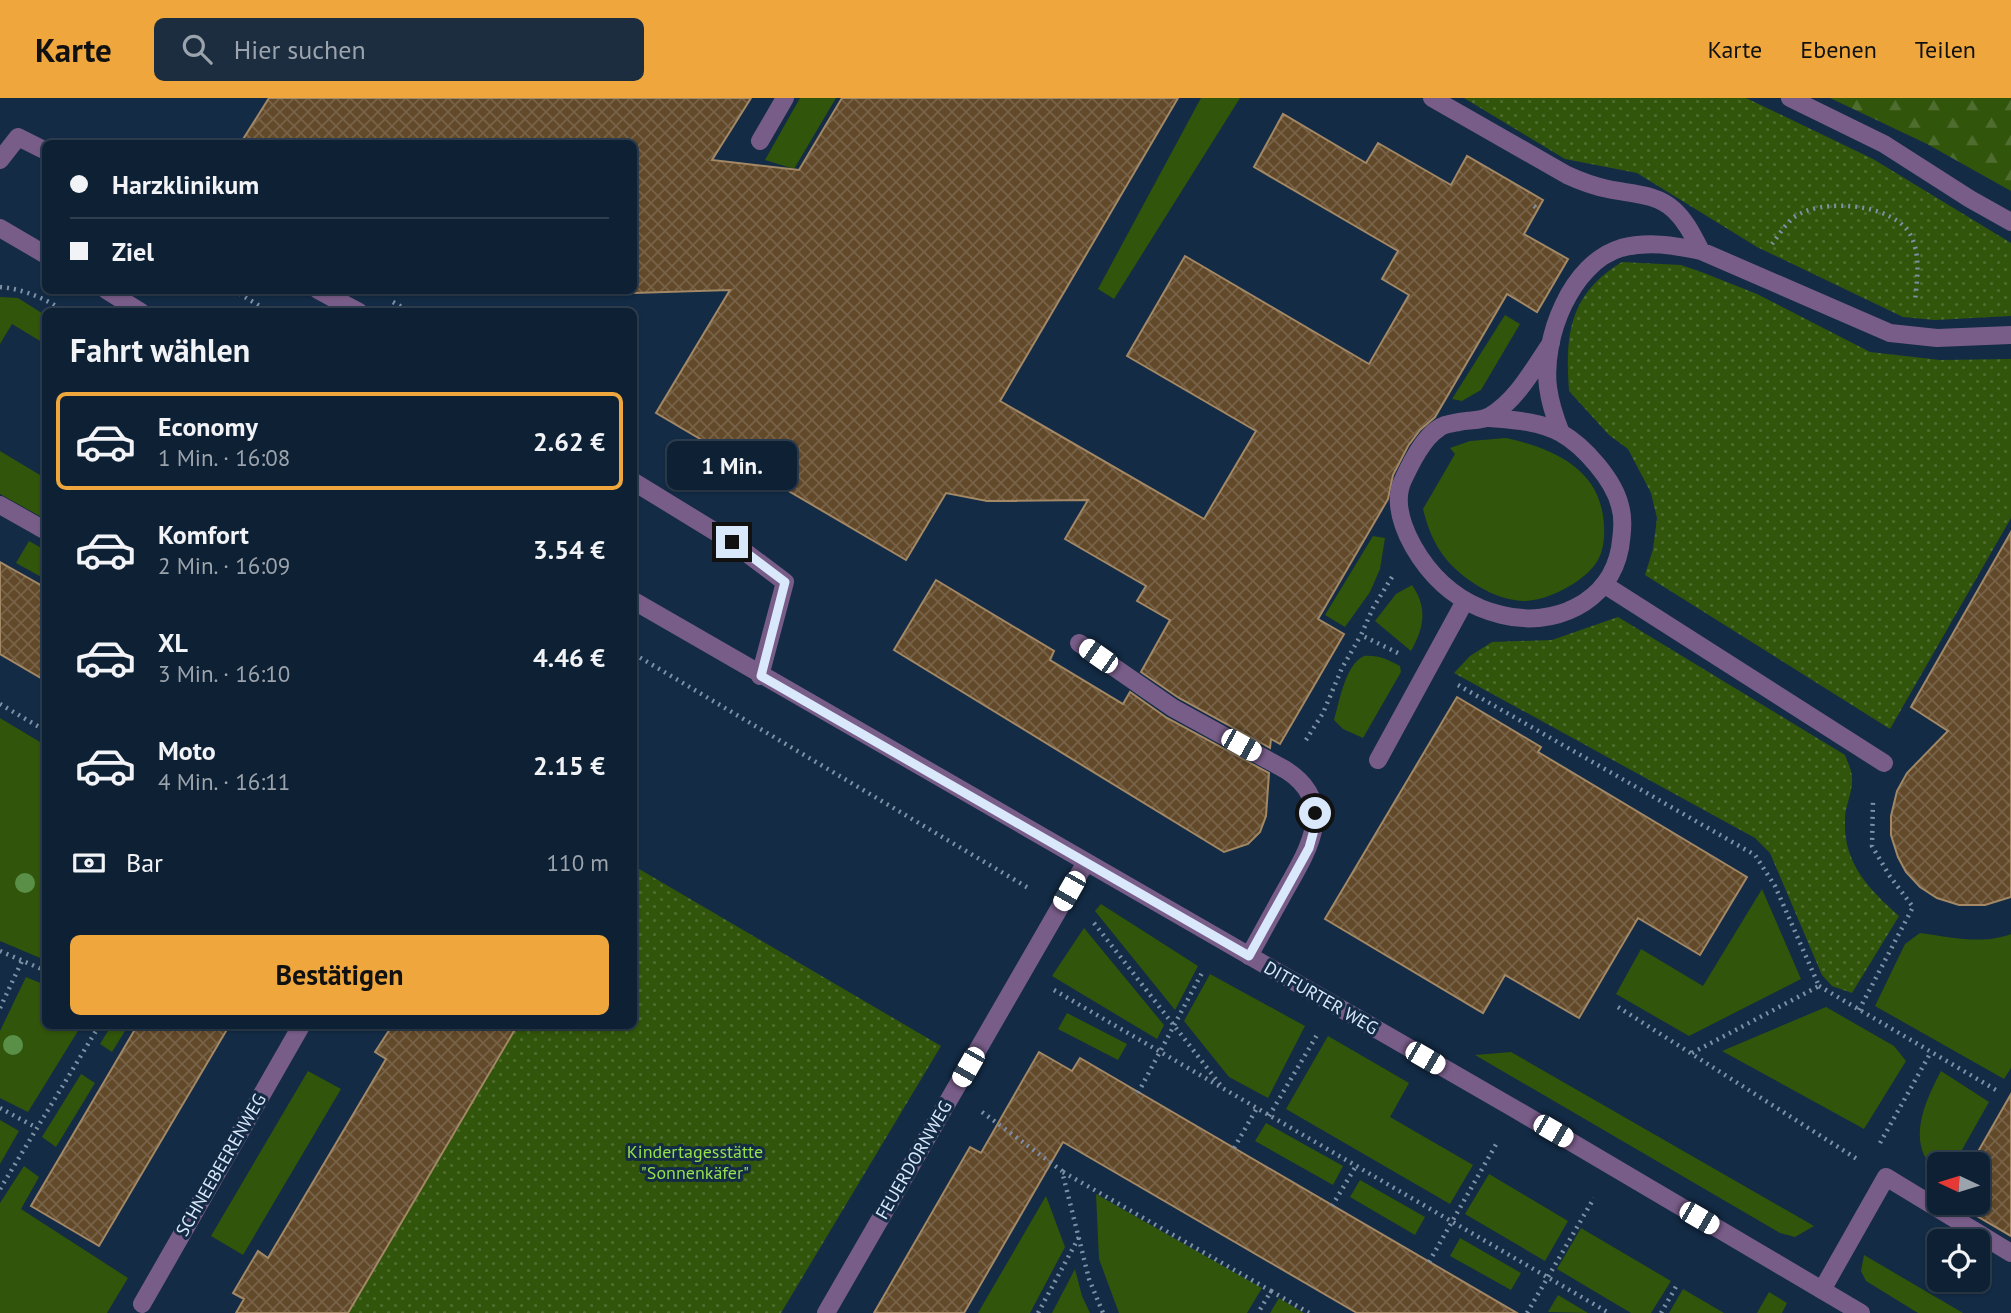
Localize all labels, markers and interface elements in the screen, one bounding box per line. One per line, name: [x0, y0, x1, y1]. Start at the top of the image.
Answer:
search box: [154, 18, 644, 81]
text: Karte: [35, 28, 112, 71]
icon: search: [178, 30, 216, 68]
text: Hier suchen: [234, 33, 366, 66]
text: Karte: [1708, 34, 1762, 65]
text: Ebenen: [1800, 34, 1877, 65]
text: Teilen: [1915, 34, 1976, 65]
text: Harzklinikum: [112, 168, 259, 201]
text: Ziel: [112, 235, 154, 268]
text: Fahrt wählen: [70, 329, 250, 371]
icon: car: [74, 410, 137, 473]
text: Economy: [158, 410, 258, 443]
text: 2.62 €: [533, 425, 605, 458]
callout: 1 Min.: [667, 440, 797, 490]
text: 1 Min. · 16:08: [158, 443, 290, 472]
text: 1 Min.: [701, 451, 763, 480]
icon: car: [74, 518, 137, 581]
text: Komfort: [158, 518, 249, 551]
route end: [716, 526, 748, 558]
text: 3.54 €: [533, 533, 605, 566]
text: 2 Min. · 16:09: [158, 551, 290, 580]
icon: car: [74, 626, 137, 689]
text: XL: [158, 626, 188, 659]
car: [1075, 635, 1122, 677]
text: 4.46 €: [533, 641, 605, 674]
text: 3 Min. · 16:10: [158, 659, 290, 688]
car: [1218, 726, 1265, 764]
icon: car: [74, 734, 137, 797]
text: Moto: [158, 734, 216, 767]
text: 2.15 €: [533, 749, 605, 782]
text: 4 Min. · 16:11: [158, 767, 290, 796]
route start: [1299, 797, 1331, 829]
icon: cash: [70, 844, 108, 882]
text: Bar: [126, 846, 163, 879]
text: 110 m: [547, 848, 609, 877]
car: [1050, 868, 1089, 914]
button: Bestätigen: [70, 935, 609, 1015]
street label: DITFURTER WEG: [1260, 956, 1382, 1040]
car: [1402, 1038, 1449, 1078]
car: [949, 1044, 988, 1090]
street label: SCHNEEBEERENWEG: [170, 1089, 271, 1240]
street label: FEUERDORNWEG: [870, 1096, 957, 1223]
car: [1530, 1111, 1577, 1151]
park label: Kindertagesstätte "Sonnenkäfer": [627, 1140, 763, 1184]
north arrow: [1927, 1152, 1990, 1214]
map controls: [1927, 1152, 1990, 1292]
car: [1676, 1198, 1723, 1238]
button: locate: [1927, 1229, 1990, 1292]

